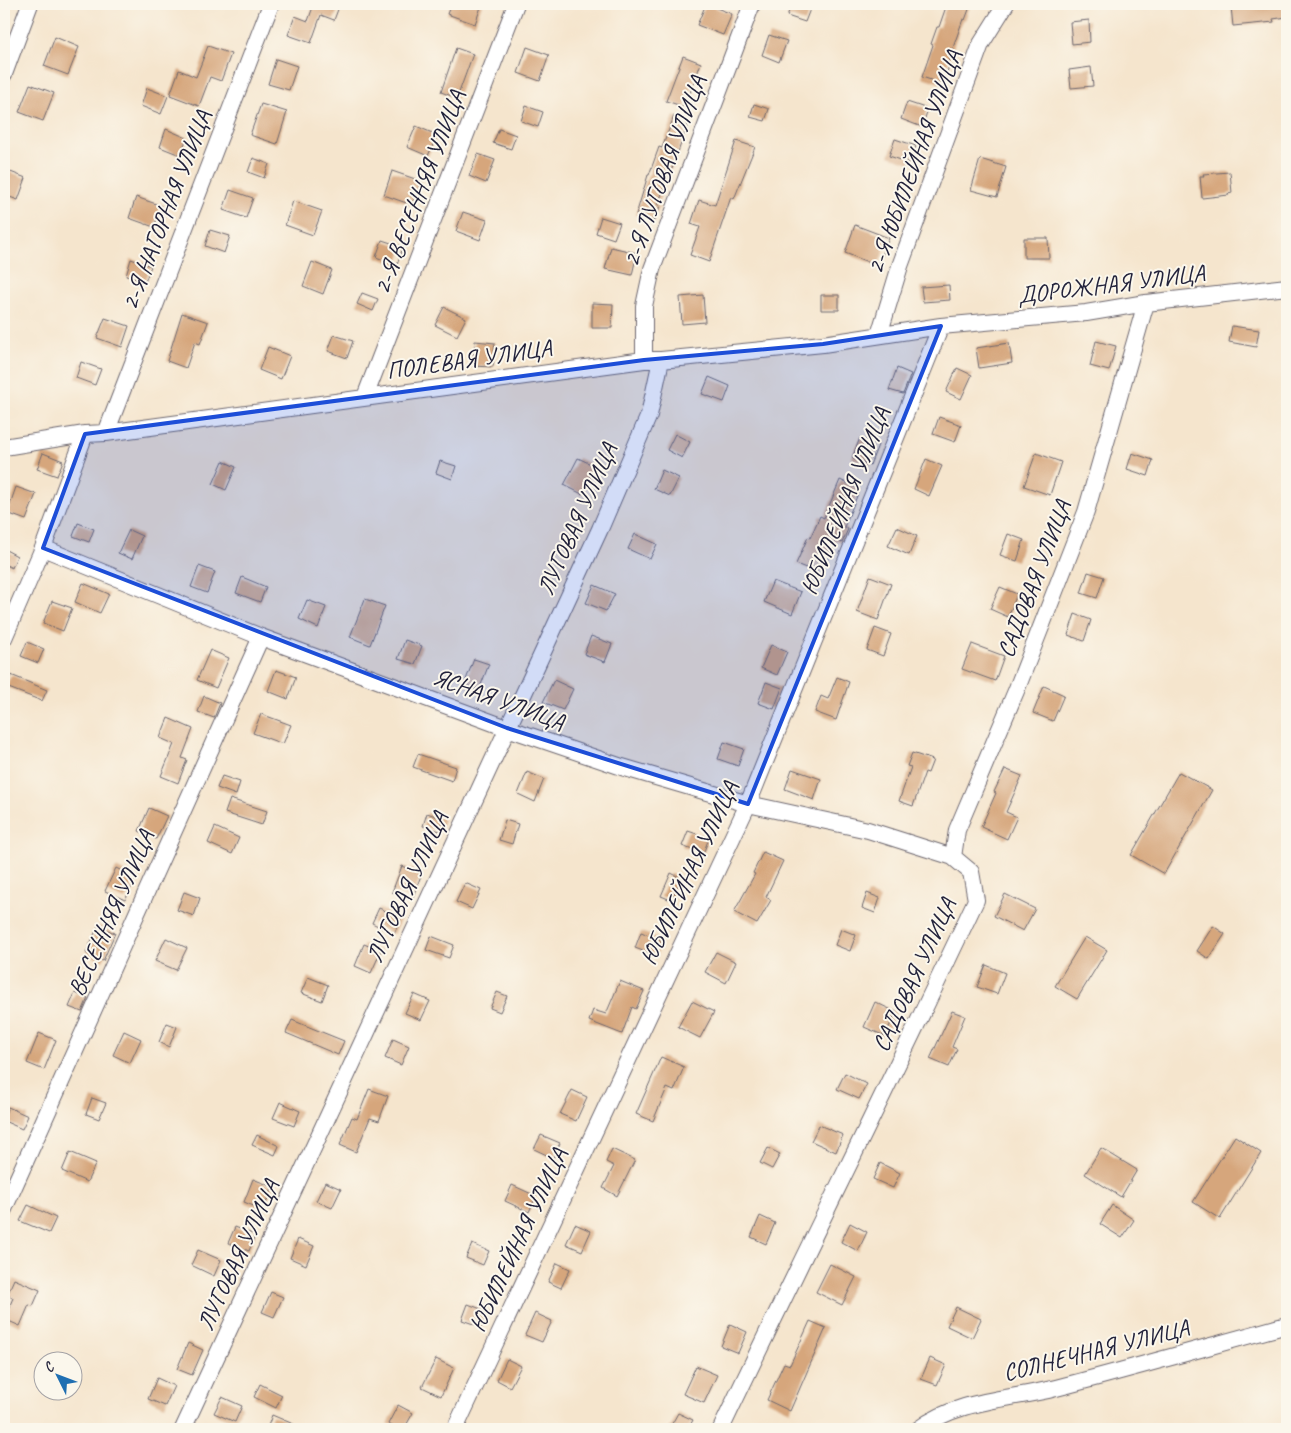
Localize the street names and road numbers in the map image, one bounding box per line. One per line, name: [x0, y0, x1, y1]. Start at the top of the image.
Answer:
street label: 2-Я ЮБИЛЕЙНАЯ УЛИЦА: [860, 45, 969, 278]
street label: 2-Я ЛУГОВАЯ УЛИЦА: [616, 71, 713, 270]
street label: 2-Я ВЕСЕННЯЯ УЛИЦА: [366, 85, 472, 298]
street label: 2-Я НАГОРНАЯ УЛИЦА: [114, 105, 218, 314]
street label: ДОРОЖНАЯ УЛИЦА: [1016, 258, 1207, 310]
street label: ПОЛЕВАЯ УЛИЦА: [385, 332, 554, 385]
street label: ЮБИЛЕЙНАЯ УЛИЦА: [794, 402, 897, 599]
street label: ЛУГОВАЯ УЛИЦА: [530, 438, 624, 599]
street label: САДОВАЯ УЛИЦА: [990, 495, 1078, 662]
street label: ЯСНАЯ УЛИЦА: [429, 661, 570, 737]
street label: ЮБИЛЕЙНАЯ УЛИЦА: [633, 776, 745, 970]
street label: ЛУГОВАЯ УЛИЦА: [359, 806, 455, 967]
street label: ВЕСЕННЯЯ УЛИЦА: [61, 825, 161, 1000]
street label: САДОВАЯ УЛИЦА: [865, 893, 963, 1056]
street label: ЮБИЛЕЙНАЯ УЛИЦА: [462, 1143, 574, 1337]
street label: ЛУГОВАЯ УЛИЦА: [190, 1174, 286, 1335]
street label: СОЛНЕЧНАЯ УЛИЦА: [1000, 1312, 1193, 1388]

